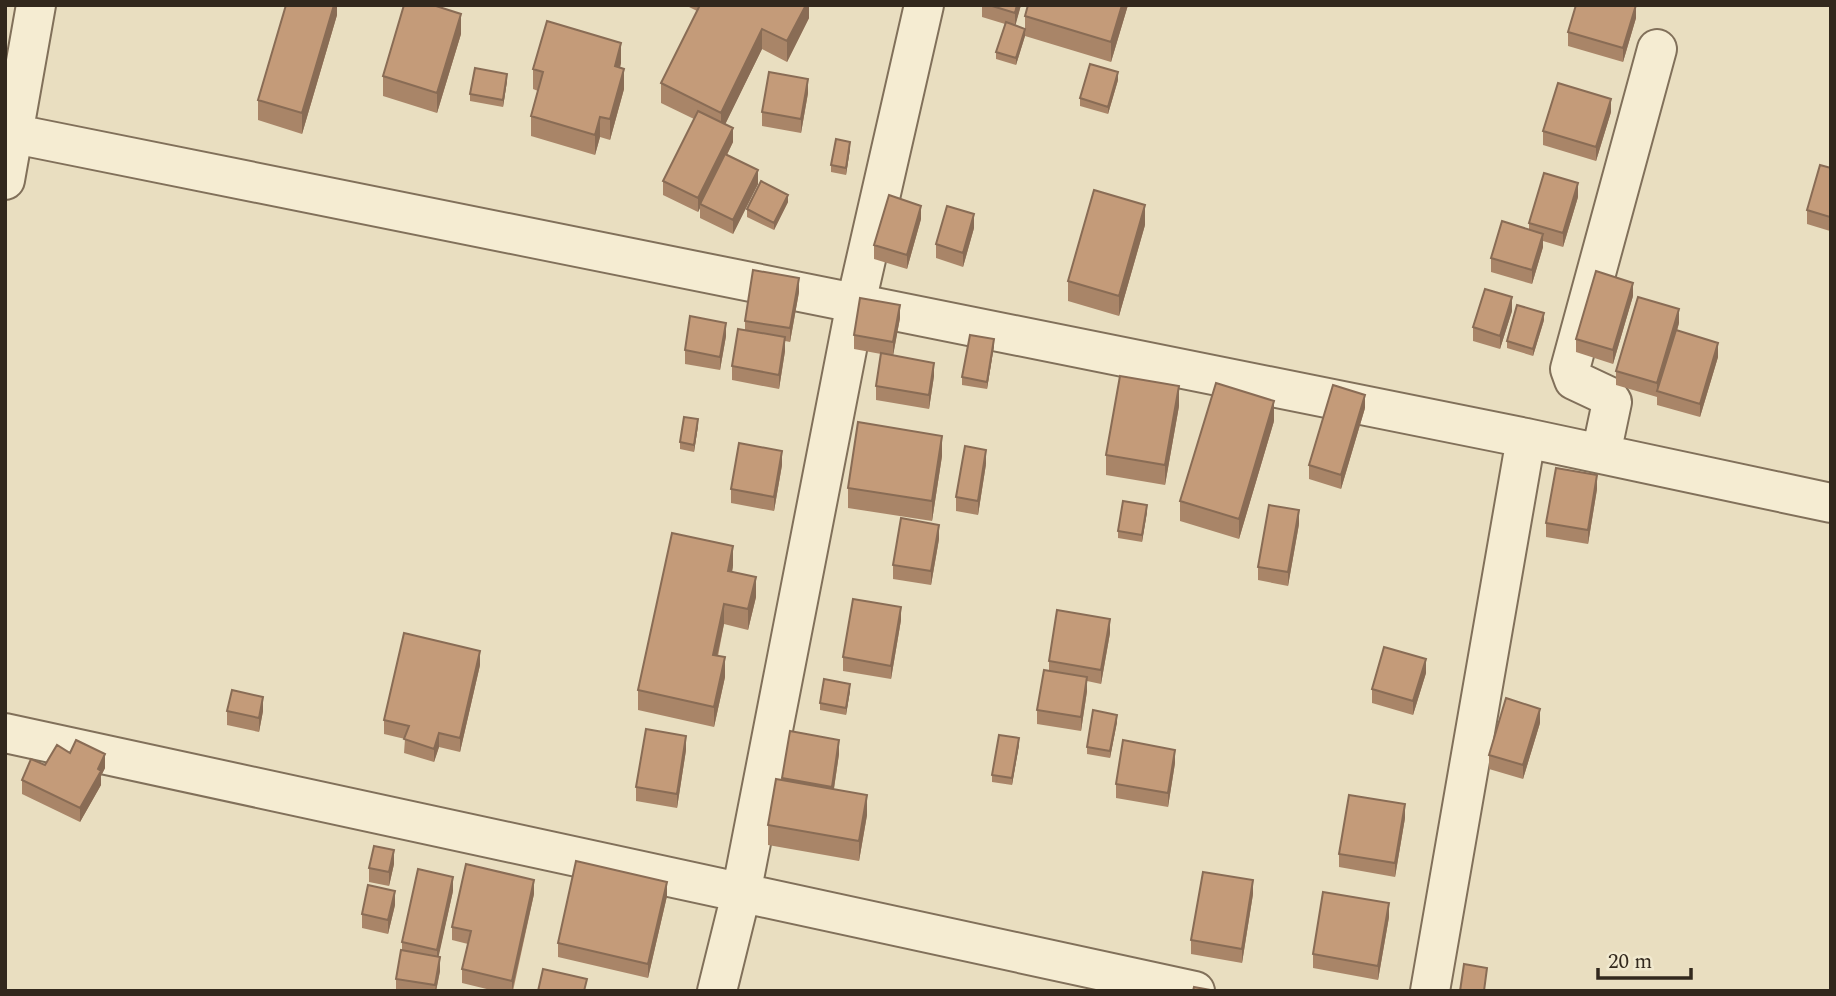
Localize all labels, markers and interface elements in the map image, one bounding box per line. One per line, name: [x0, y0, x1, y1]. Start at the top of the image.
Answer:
scale bar: [1598, 936, 1691, 980]
text: 20 m: [1608, 946, 1652, 978]

